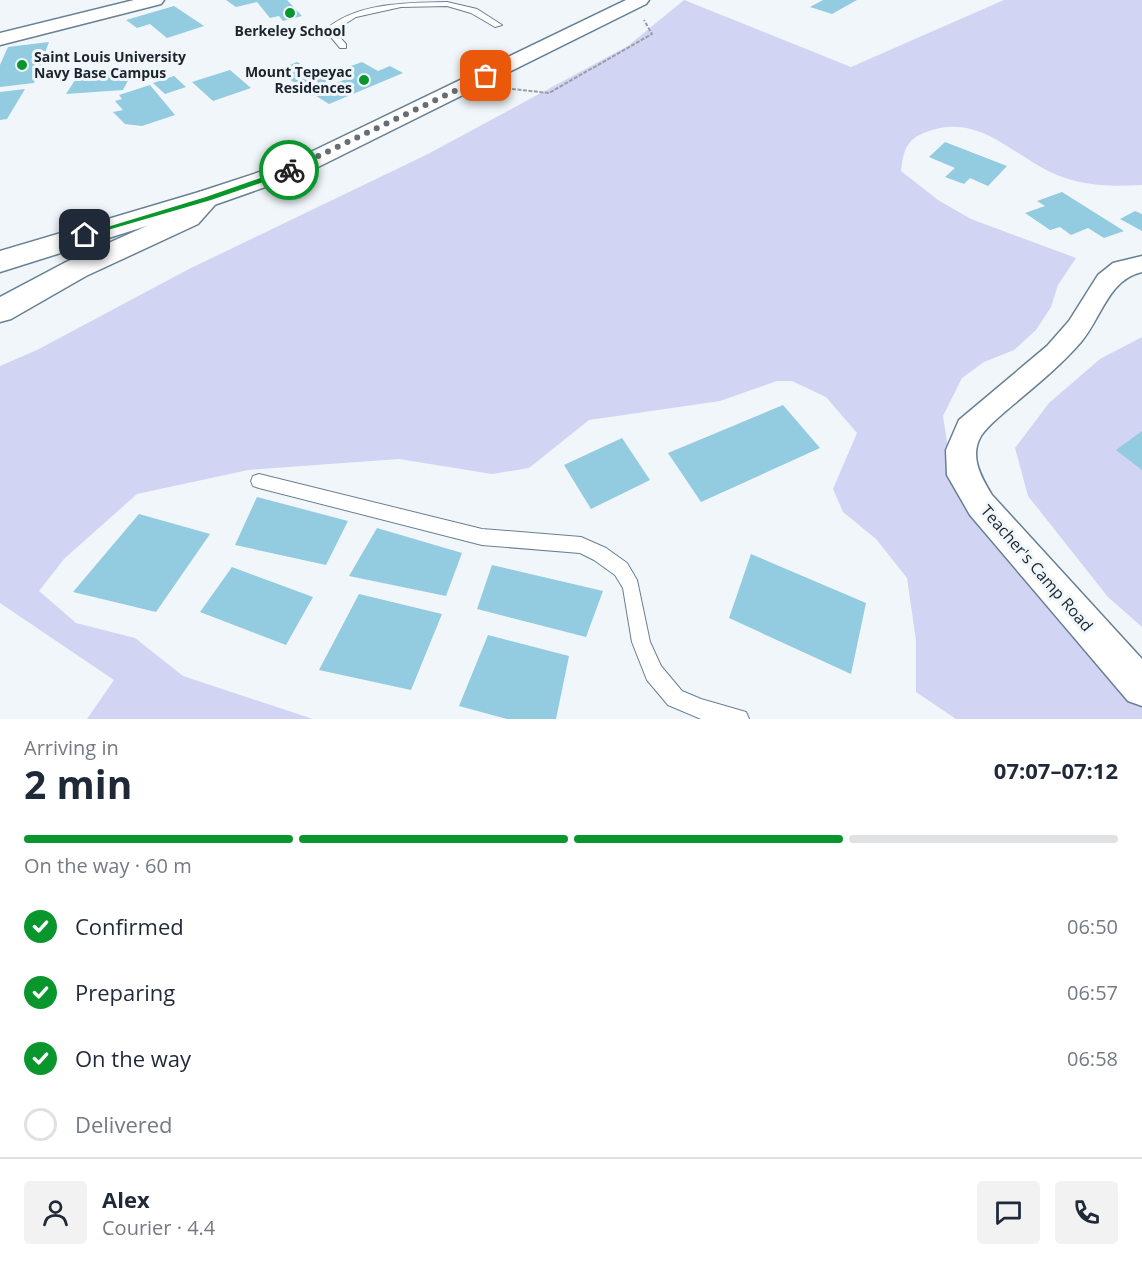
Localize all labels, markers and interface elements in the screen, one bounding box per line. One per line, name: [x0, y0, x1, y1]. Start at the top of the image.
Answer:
marker: Berkeley School: [283, 6, 297, 20]
place label: Berkeley School: [235, 21, 345, 40]
place label: Saint Louis University Navy Base Campus: [34, 47, 186, 82]
pin: [460, 50, 511, 101]
marker: Saint Louis University Navy Base Campus: [15, 58, 29, 72]
icon: bag: [469, 59, 502, 92]
place label: Mount Tepeyac Residences: [245, 62, 352, 97]
marker: Mount Tepeyac Residences: [357, 73, 371, 87]
courier: [259, 140, 319, 200]
icon: bike: [273, 154, 306, 187]
pin: [59, 209, 110, 260]
icon: home: [68, 218, 101, 251]
street label: Teacher's Camp Road: [976, 500, 1098, 636]
text: Arriving in: [24, 734, 119, 761]
text: 07:07–07:12: [994, 755, 1118, 785]
text: 2 min: [24, 757, 132, 810]
text: On the way · 60 m: [24, 852, 192, 879]
icon: check: [24, 910, 57, 943]
text: Confirmed: [75, 911, 184, 941]
text: 06:50: [1067, 913, 1118, 940]
icon: check: [24, 976, 57, 1009]
text: Preparing: [75, 977, 175, 1007]
text: 06:57: [1067, 979, 1118, 1006]
icon: check: [24, 1042, 57, 1075]
text: On the way: [75, 1043, 191, 1073]
text: 06:58: [1067, 1045, 1118, 1072]
text: Delivered: [75, 1109, 173, 1139]
button: person: [24, 1181, 87, 1244]
button: chat: [977, 1181, 1040, 1244]
button: phone: [1055, 1181, 1118, 1244]
text: Alex: [102, 1184, 150, 1214]
text: Courier · 4.4: [102, 1214, 215, 1241]

